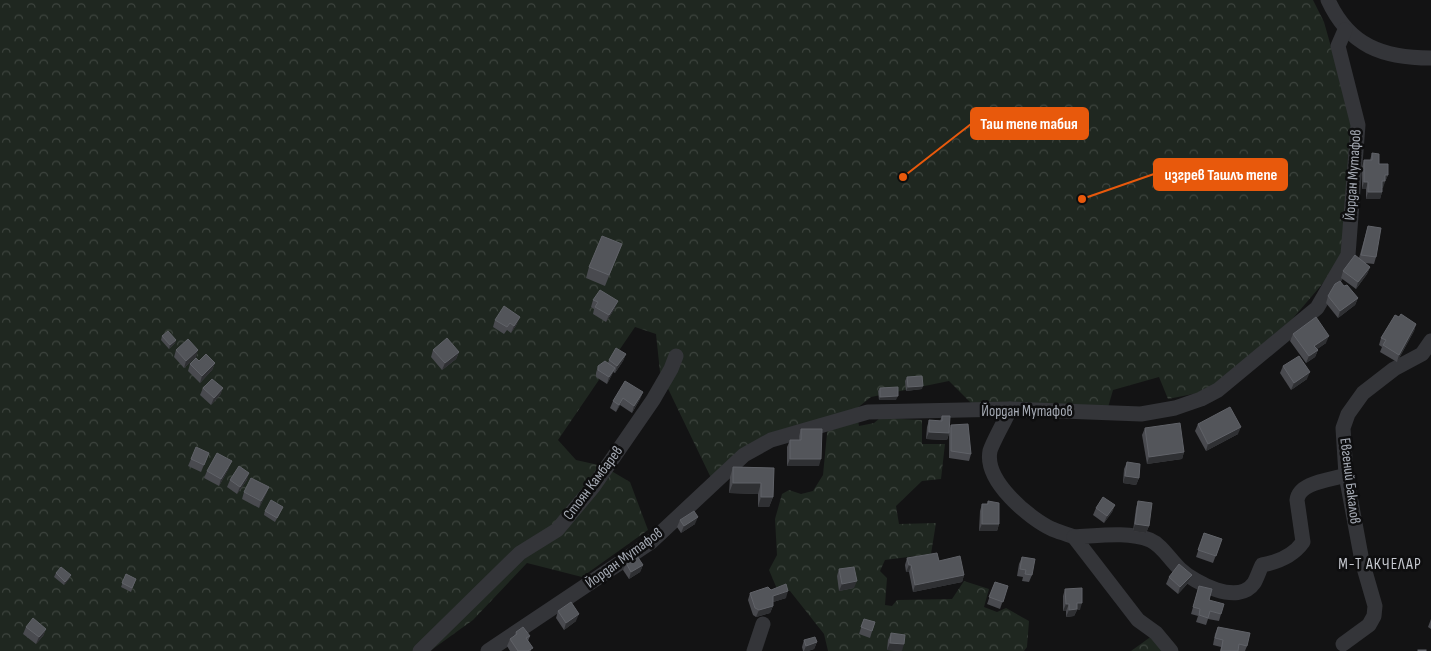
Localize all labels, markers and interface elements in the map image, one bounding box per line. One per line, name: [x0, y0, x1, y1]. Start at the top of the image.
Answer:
callout: Таш тепе табия: [971, 108, 1088, 139]
text: Таш тепе табия: [980, 115, 1078, 134]
street label: Йордан Мутафов: [1340, 129, 1366, 221]
callout: изгрев Ташлъ тепе: [1154, 159, 1287, 190]
text: изгрев Ташлъ тепе: [1165, 166, 1278, 185]
street label: Йордан Мутафов: [981, 402, 1073, 421]
street label: Евгений Бакалов: [1335, 437, 1365, 525]
street label: Стоян Камбарев: [559, 442, 627, 524]
street label: Йордан Мутафов: [581, 523, 667, 593]
district label: М-Т АКЧЕЛАР: [1338, 555, 1422, 574]

